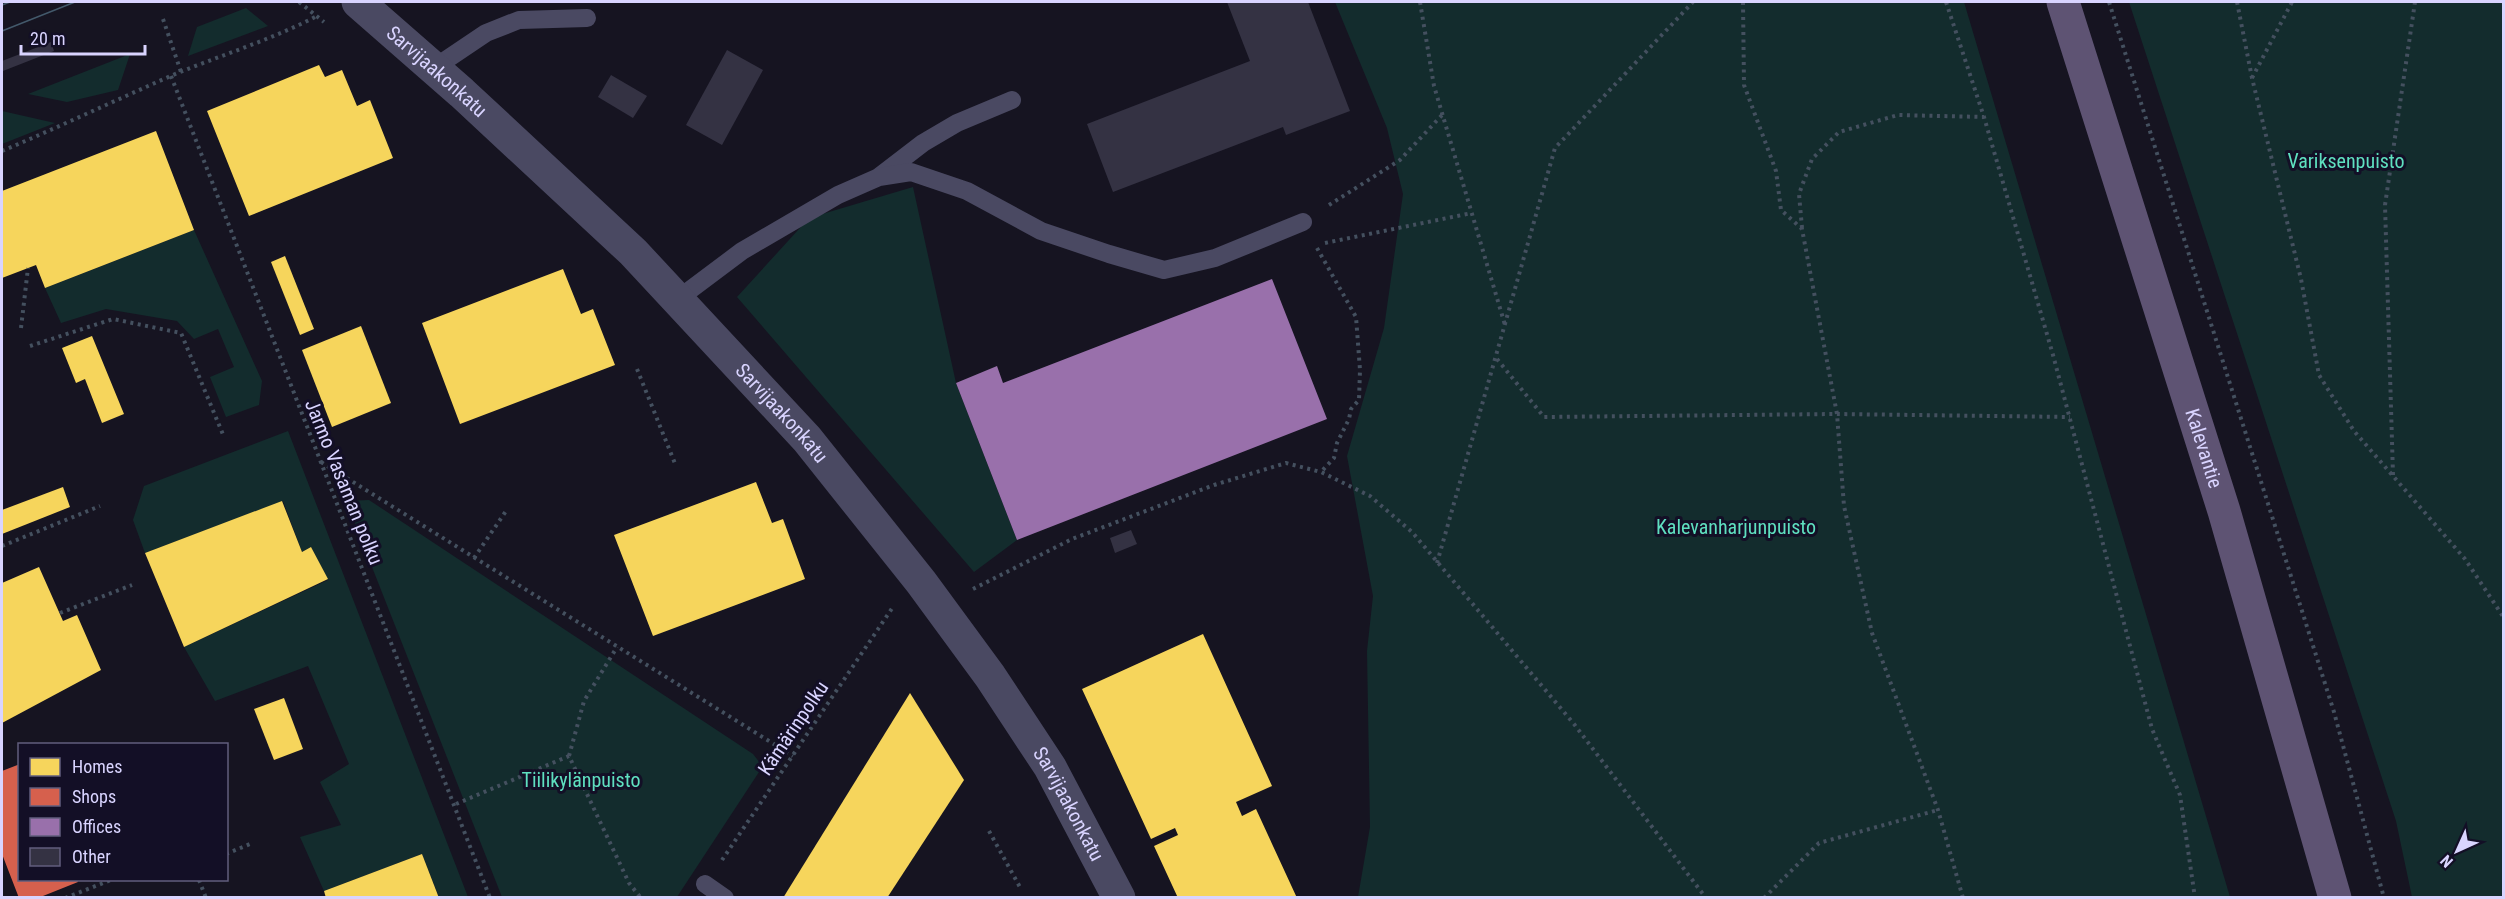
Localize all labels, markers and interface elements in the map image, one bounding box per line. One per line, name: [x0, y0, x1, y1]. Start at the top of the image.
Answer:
scale bar: [21, 18, 146, 56]
street label: Sarvijaakonkatu: [382, 21, 492, 122]
text: 20 m: [30, 28, 65, 49]
park label: Variksenpuisto: [2287, 149, 2405, 173]
street label: Sarvijaakonkatu: [731, 358, 833, 468]
street label: Jarmo Vasaman polku: [300, 396, 388, 568]
street label: Kalevantie: [2180, 406, 2228, 491]
park label: Kalevanharjunpuisto: [1656, 515, 1816, 539]
street label: Kämärinpolku: [753, 676, 833, 780]
street label: Sarvijaakonkatu: [1028, 742, 1109, 865]
legend: [18, 743, 228, 881]
text: Homes: [72, 756, 122, 777]
park label: Tiilikylänpuisto: [522, 768, 640, 792]
text: Shops: [72, 786, 116, 807]
text: Offices: [72, 816, 121, 837]
north arrow: [2427, 821, 2487, 881]
text: Other: [72, 846, 111, 867]
text: N: [2437, 851, 2457, 871]

